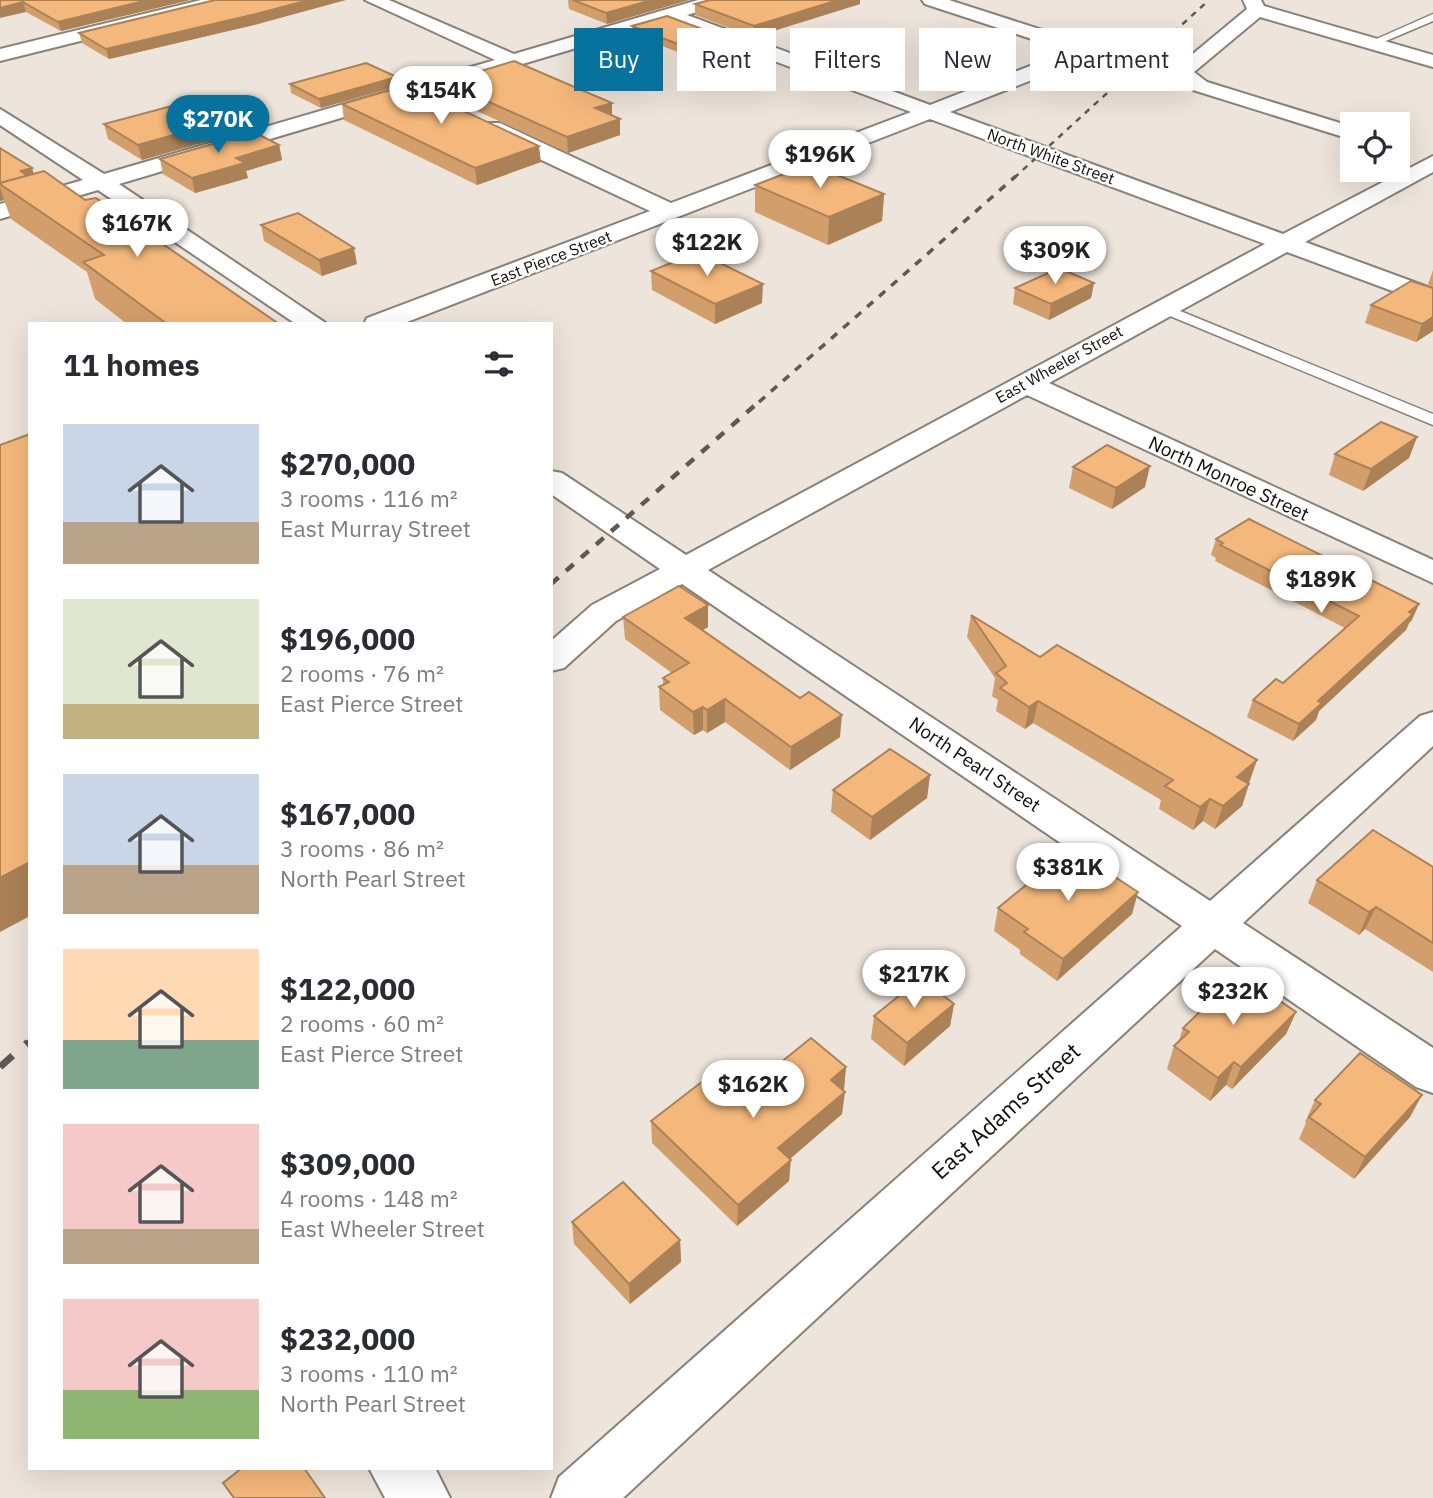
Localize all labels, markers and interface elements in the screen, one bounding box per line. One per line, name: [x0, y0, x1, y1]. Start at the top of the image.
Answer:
chip: Buy: [574, 28, 663, 91]
chip: Rent: [677, 28, 776, 91]
chip: Filters: [790, 28, 905, 91]
chip: New: [919, 28, 1016, 91]
chip: Apartment: [1030, 28, 1193, 91]
pin: $154K: [392, 66, 490, 126]
text: $154K: [405, 74, 477, 104]
pin: $270K: [169, 96, 267, 155]
text: $270K: [182, 103, 254, 133]
map controls: [1340, 112, 1410, 182]
button: locate: [1340, 112, 1410, 182]
street label: North White Street: [985, 124, 1117, 188]
pin: $196K: [771, 130, 869, 190]
text: $196K: [784, 138, 856, 168]
pin: $167K: [88, 200, 186, 259]
text: $167K: [101, 207, 173, 237]
pin: $122K: [658, 218, 756, 278]
street label: East Pierce Street: [488, 226, 614, 290]
text: $122K: [671, 226, 743, 256]
pin: $309K: [1006, 226, 1104, 286]
text: $309K: [1019, 234, 1091, 264]
street label: East Wheeler Street: [992, 321, 1126, 407]
text: 11 homes: [63, 345, 200, 384]
icon: filters: [480, 345, 518, 383]
street label: North Monroe Street: [1145, 430, 1313, 526]
text: $270,000: [280, 444, 415, 483]
icon: home: [119, 452, 203, 536]
text: 3 rooms · 116 m²: [280, 483, 458, 513]
text: East Murray Street: [280, 513, 471, 543]
pin: $189K: [1272, 556, 1370, 615]
text: $189K: [1285, 563, 1357, 593]
text: $196,000: [280, 619, 415, 658]
icon: home: [119, 627, 203, 711]
text: 2 rooms · 76 m²: [280, 658, 444, 688]
text: East Pierce Street: [280, 688, 463, 718]
street label: North Pearl Street: [905, 711, 1045, 817]
text: $167,000: [280, 794, 415, 833]
icon: home: [119, 802, 203, 886]
text: 3 rooms · 86 m²: [280, 833, 444, 863]
pin: $381K: [1019, 844, 1117, 903]
text: $381K: [1032, 851, 1104, 881]
text: North Pearl Street: [280, 863, 466, 893]
pin: $217K: [865, 950, 963, 1010]
text: $217K: [878, 958, 950, 988]
pin: $232K: [1184, 968, 1282, 1027]
text: $122,000: [280, 969, 415, 1008]
text: $232K: [1197, 975, 1269, 1005]
icon: home: [119, 977, 203, 1061]
text: 2 rooms · 60 m²: [280, 1008, 444, 1038]
street label: East Adams Street: [925, 1035, 1086, 1185]
text: East Pierce Street: [280, 1038, 463, 1068]
pin: $162K: [704, 1060, 802, 1120]
text: $162K: [717, 1068, 789, 1098]
text: $309,000: [280, 1144, 415, 1183]
icon: home: [119, 1152, 203, 1236]
text: 4 rooms · 148 m²: [280, 1183, 458, 1213]
text: East Wheeler Street: [280, 1213, 485, 1243]
text: $232,000: [280, 1319, 415, 1358]
icon: home: [119, 1327, 203, 1411]
text: 3 rooms · 110 m²: [280, 1358, 458, 1388]
text: North Pearl Street: [280, 1388, 466, 1418]

